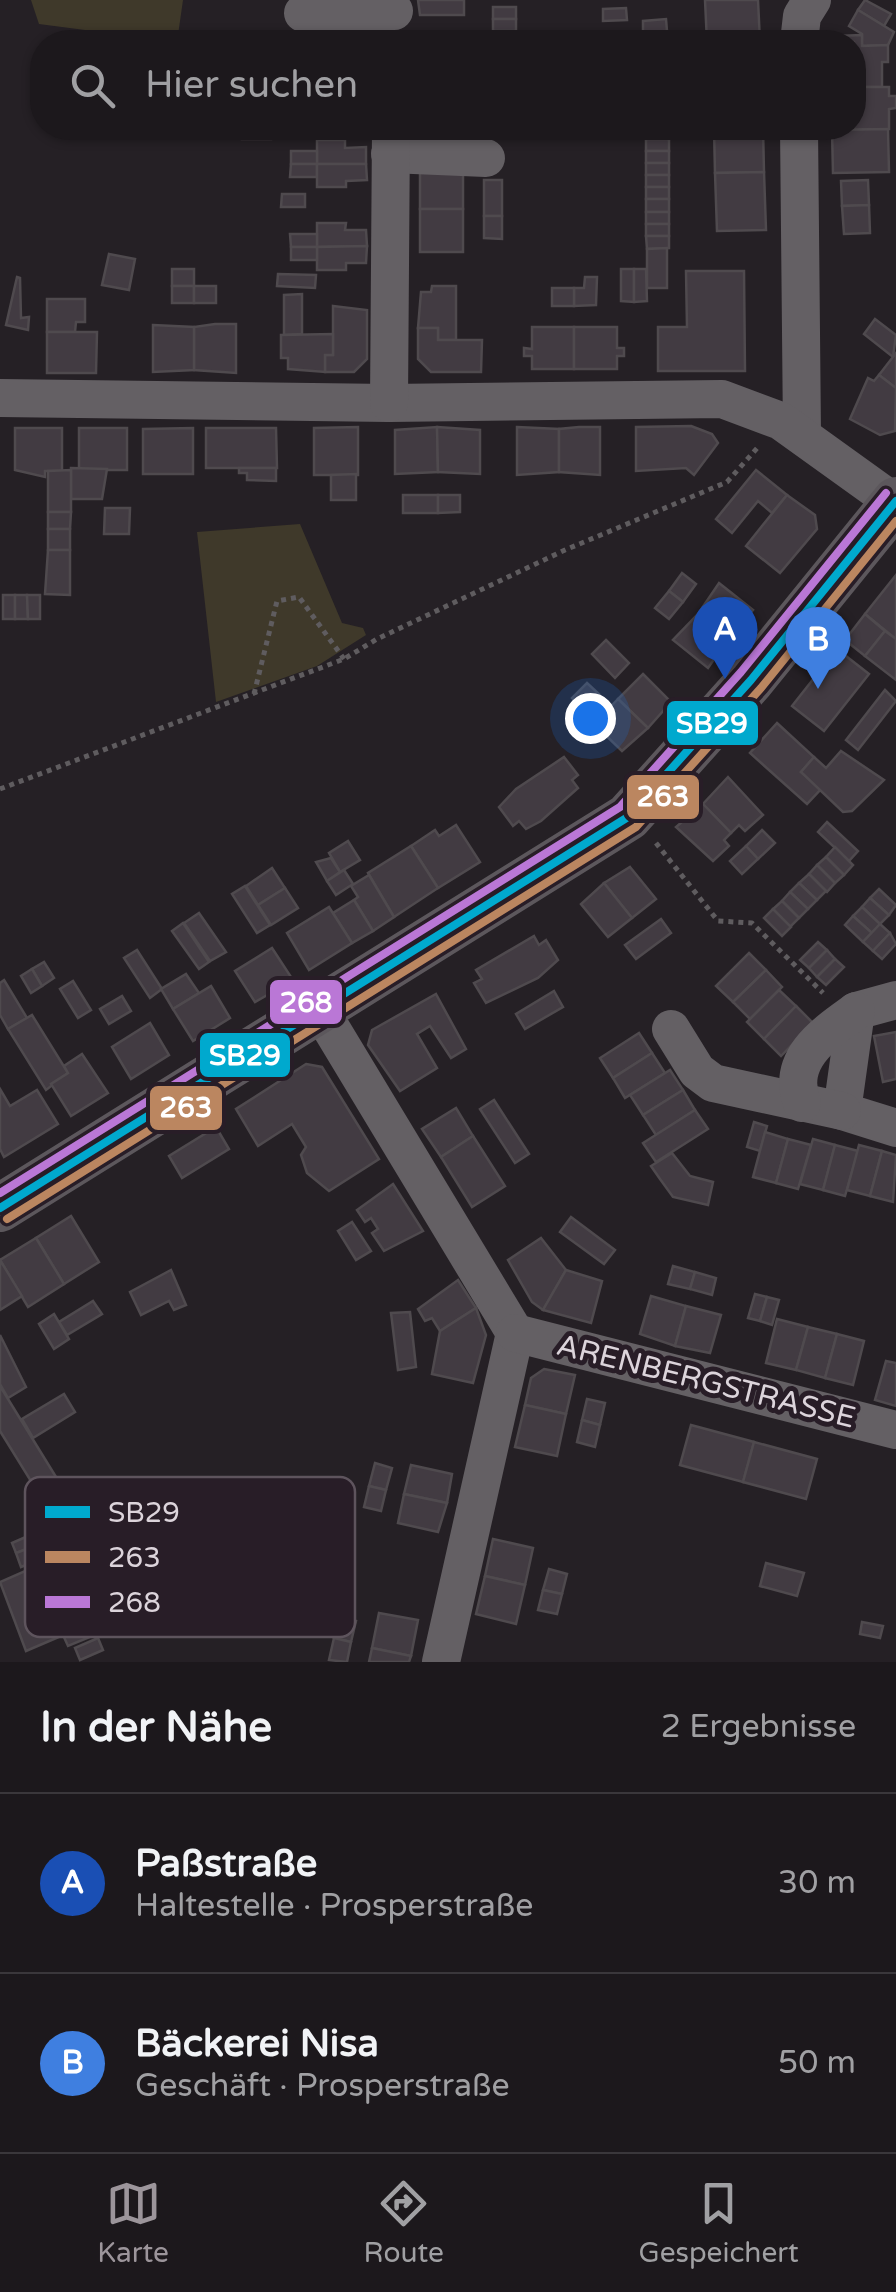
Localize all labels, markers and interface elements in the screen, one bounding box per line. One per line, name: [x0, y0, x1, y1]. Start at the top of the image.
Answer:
search box: [30, 30, 866, 140]
icon: search: [65, 58, 120, 113]
text: Hier suchen: [145, 62, 358, 108]
pin: A: [692, 596, 758, 679]
pin: B: [786, 606, 850, 689]
your location: [565, 693, 616, 744]
line badge: SB29: [665, 699, 760, 747]
text: SB29: [676, 707, 748, 741]
line badge: 263: [625, 773, 701, 821]
text: 263: [637, 780, 689, 814]
line badge: 268: [268, 978, 344, 1026]
text: 268: [280, 986, 332, 1020]
line badge: SB29: [198, 1031, 292, 1079]
text: SB29: [209, 1039, 281, 1073]
line badge: 263: [148, 1084, 224, 1132]
text: 263: [160, 1091, 212, 1125]
street label: ARENBERGSTRASSE: [553, 1326, 859, 1437]
legend: [25, 1477, 355, 1637]
text: SB29: [108, 1496, 180, 1530]
text: 263: [108, 1541, 161, 1575]
text: 268: [108, 1586, 161, 1620]
text: In der Nähe: [40, 1702, 272, 1753]
text: 2 Ergebnisse: [661, 1708, 856, 1746]
text: Paßstraße: [135, 1841, 317, 1887]
text: A: [61, 1864, 84, 1902]
text: 30 m: [778, 1864, 856, 1902]
text: Haltestelle · Prosperstraße: [135, 1887, 533, 1925]
text: Bäckerei Nisa: [135, 2021, 379, 2067]
text: B: [61, 2044, 84, 2082]
text: 50 m: [778, 2044, 856, 2082]
text: Geschäft · Prosperstraße: [135, 2067, 510, 2105]
tab: Karte: [97, 2176, 169, 2270]
tab: Route: [363, 2176, 444, 2270]
tab: Gespeichert: [638, 2176, 799, 2270]

